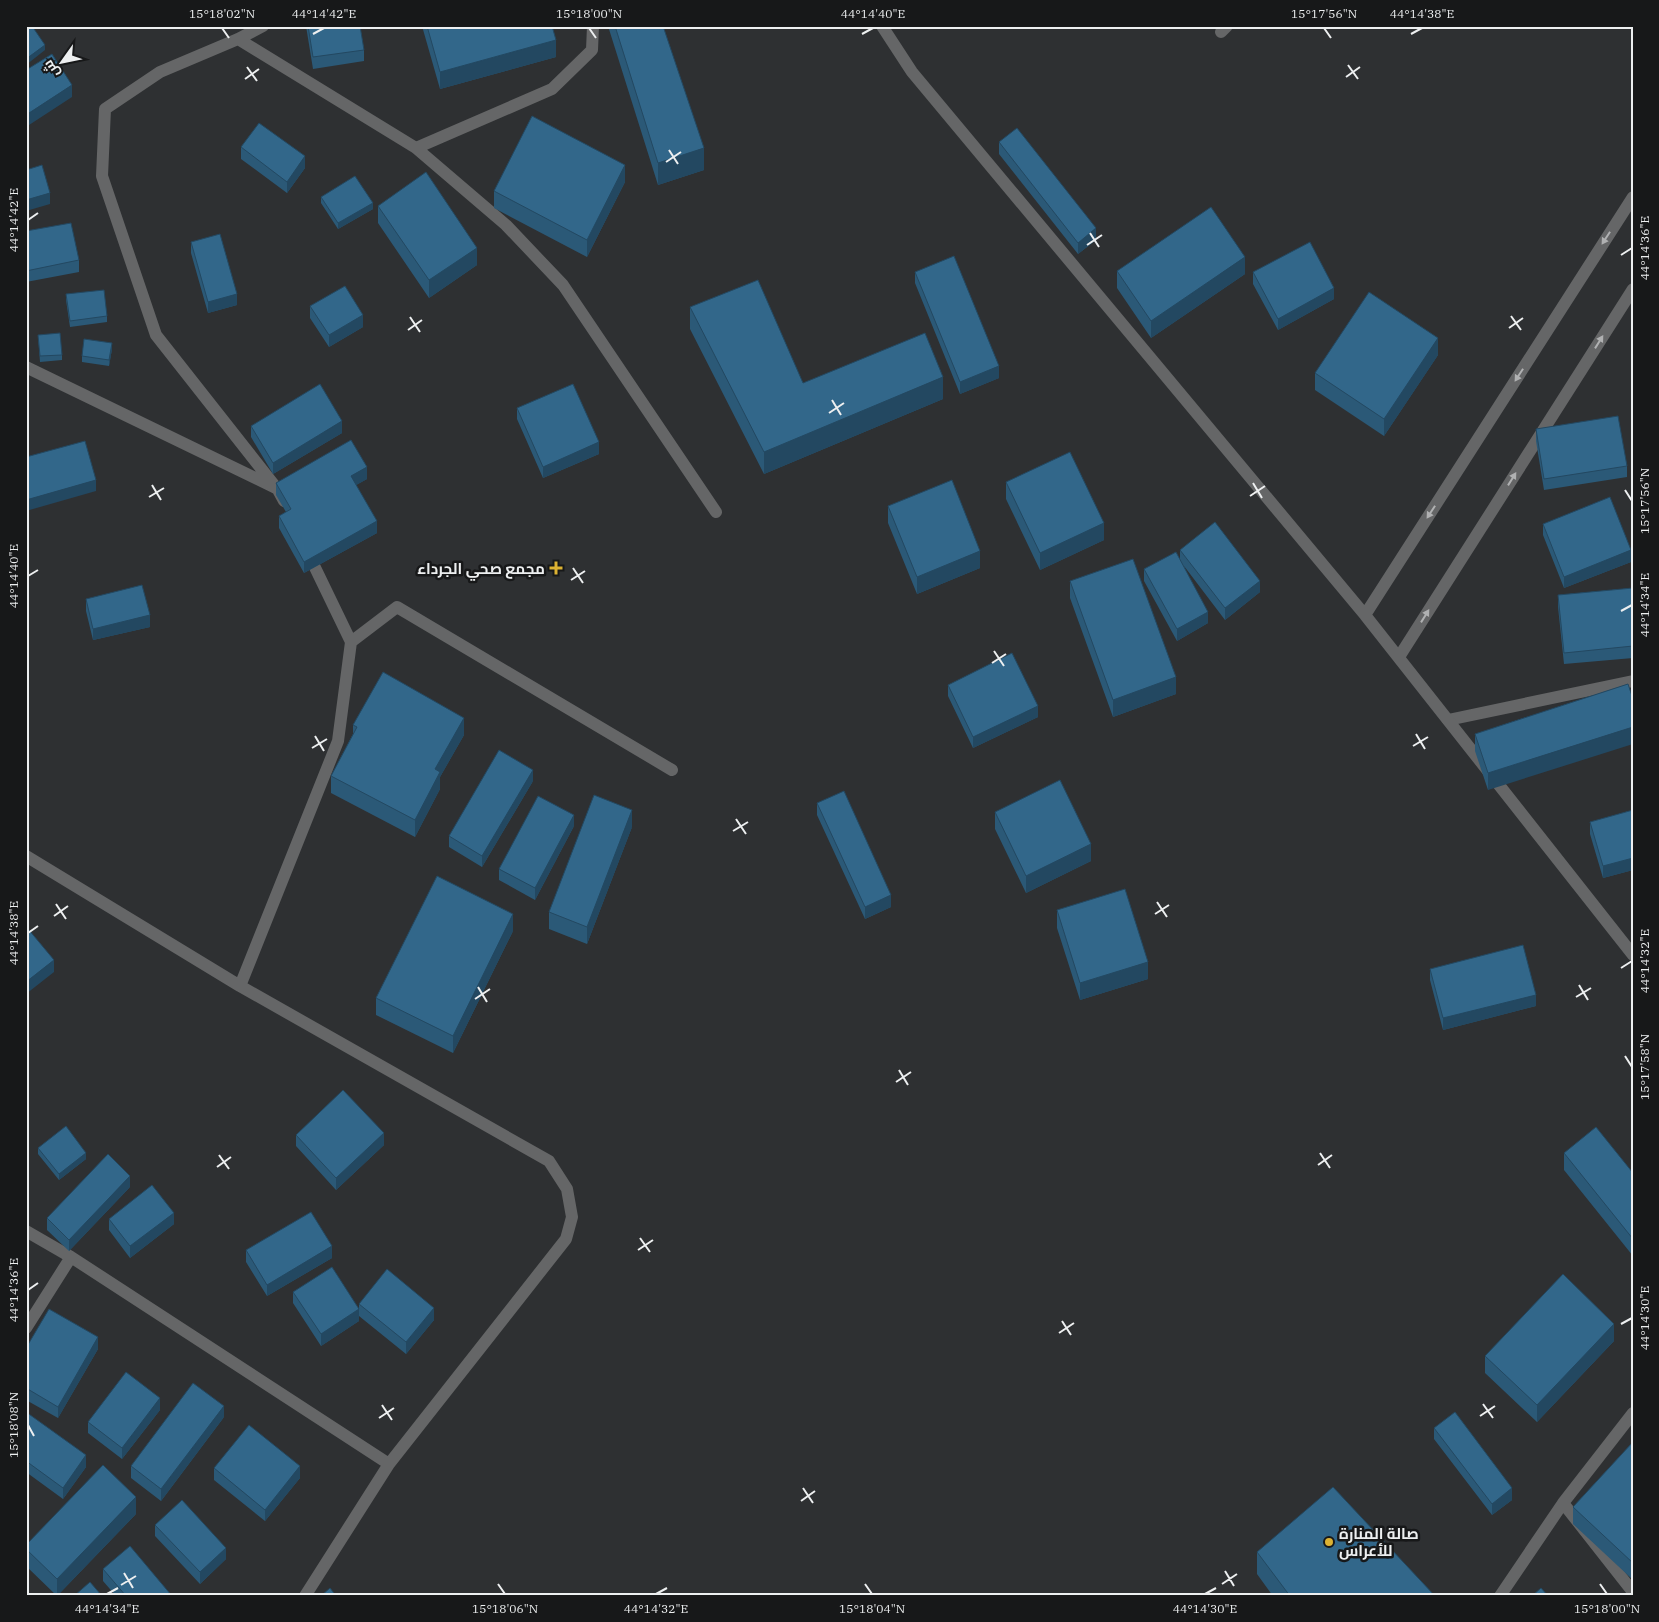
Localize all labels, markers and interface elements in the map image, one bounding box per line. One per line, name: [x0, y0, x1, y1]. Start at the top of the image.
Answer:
text: 15°18'02"N: [189, 6, 255, 21]
text: 44°14'42"E: [292, 6, 356, 21]
text: 15°18'00"N: [556, 6, 622, 21]
text: 44°14'40"E: [841, 6, 905, 21]
text: 15°17'56"N: [1291, 6, 1357, 21]
text: 44°14'38"E: [1390, 6, 1454, 21]
north arrow: [38, 38, 88, 88]
text: ش: [39, 57, 64, 82]
text: 44°14'42"E: [6, 188, 21, 252]
text: 44°14'36"E: [1637, 216, 1652, 280]
one-way arrow: [1602, 232, 1611, 245]
one-way arrow: [1594, 335, 1604, 349]
one-way arrow: [1514, 369, 1524, 382]
text: 15°17'56"N: [1637, 468, 1652, 534]
one-way arrow: [1507, 473, 1516, 486]
one-way arrow: [1427, 505, 1436, 519]
text: 44°14'40"E: [6, 544, 21, 608]
place label: مجمع صحي الجرداء: [417, 559, 545, 581]
marker: مجمع صحي الجرداء: [549, 561, 563, 575]
text: 44°14'34"E: [1637, 573, 1652, 637]
one-way arrow: [1420, 610, 1429, 623]
text: 44°14'38"E: [6, 901, 21, 965]
text: 44°14'32"E: [1637, 929, 1652, 993]
text: 15°17'58"N: [1637, 1034, 1652, 1100]
text: 44°14'36"E: [6, 1258, 21, 1322]
text: 44°14'30"E: [1637, 1286, 1652, 1350]
text: 15°18'08"N: [6, 1392, 21, 1458]
place label: صالة المنارة للأعراس: [1339, 1524, 1419, 1560]
marker: صالة المنارة للأعراس: [1323, 1536, 1335, 1548]
text: 44°14'34"E: [75, 1601, 139, 1616]
text: 15°18'06"N: [472, 1601, 538, 1616]
text: 44°14'32"E: [624, 1601, 688, 1616]
text: 15°18'04"N: [839, 1601, 905, 1616]
text: 44°14'30"E: [1173, 1601, 1237, 1616]
text: 15°18'00"N: [1574, 1601, 1640, 1616]

